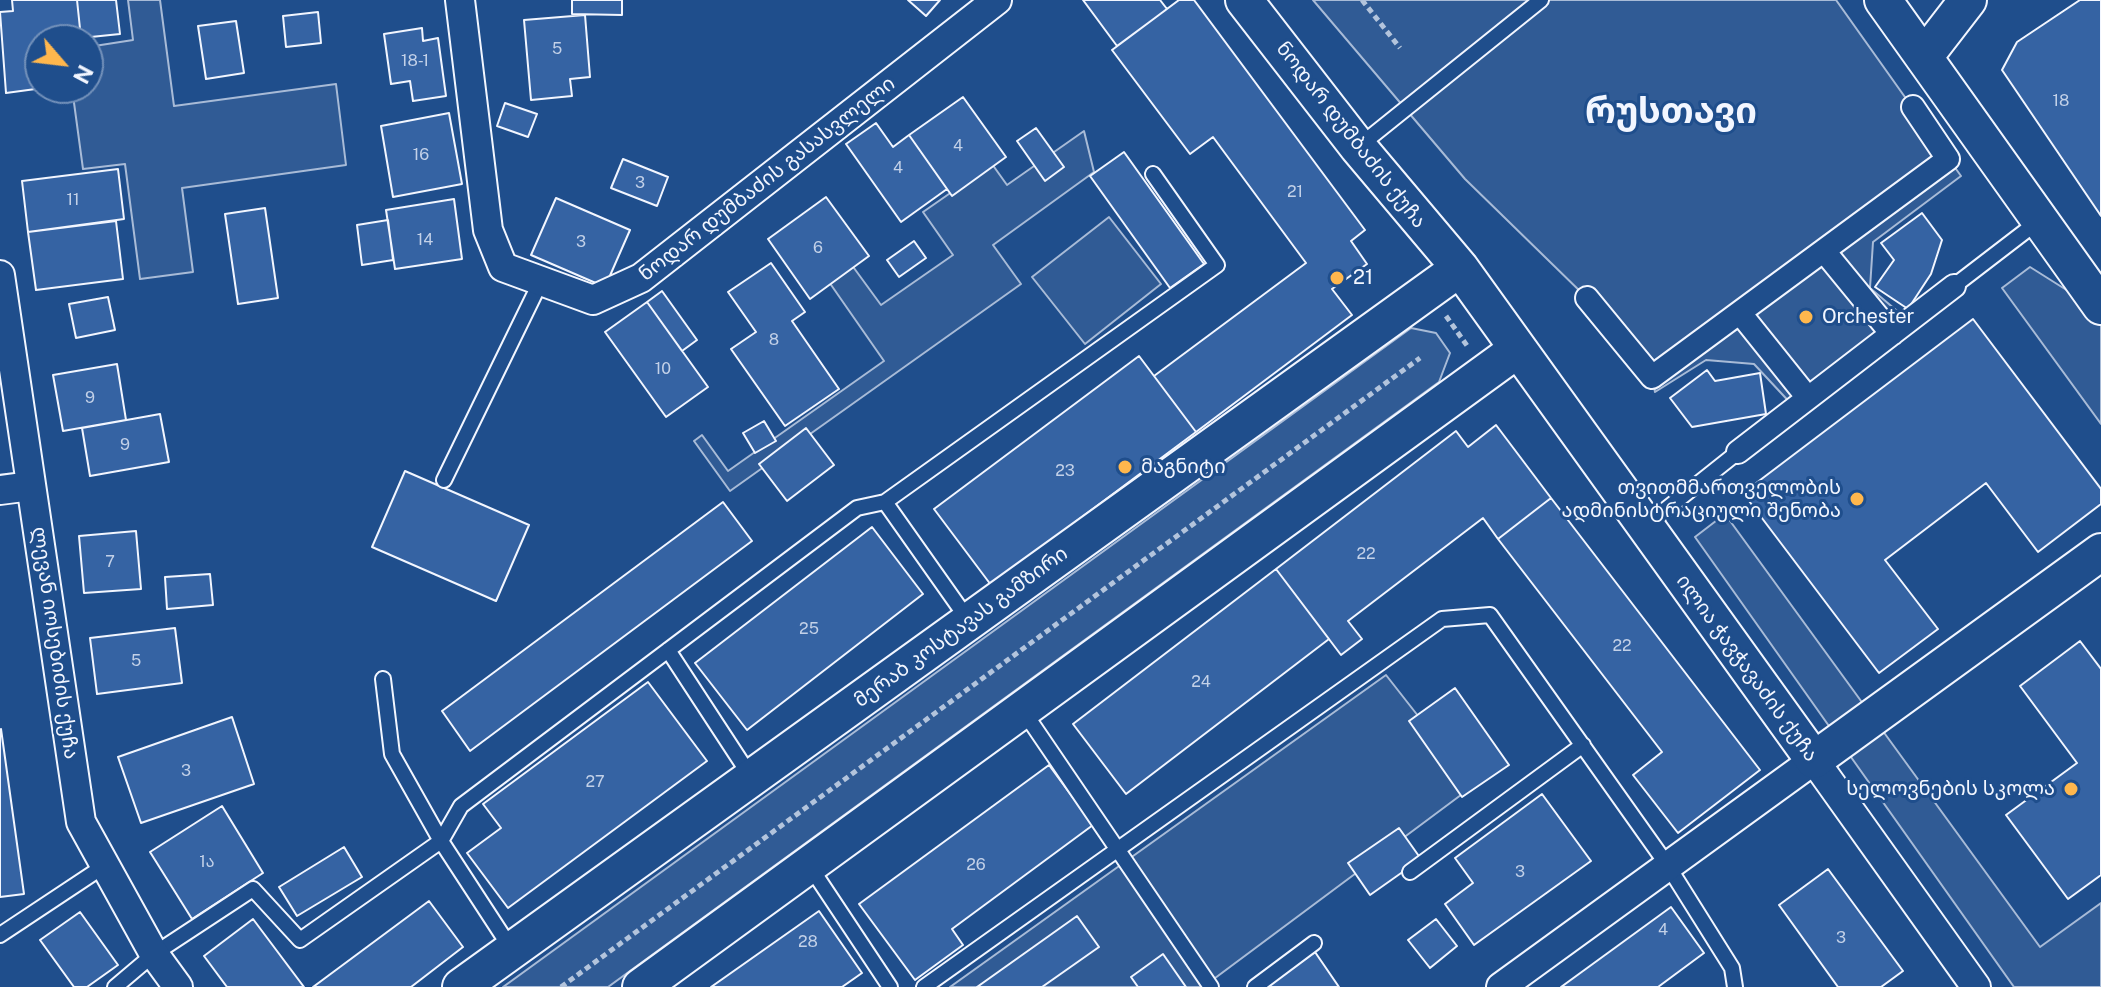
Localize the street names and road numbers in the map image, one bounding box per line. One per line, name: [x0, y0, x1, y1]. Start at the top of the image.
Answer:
street label: ნოდარ დუმბაძის ქუჩა: [1271, 37, 1431, 233]
street label: ნოდარ დუმბაძის გასასვლელი: [634, 72, 900, 286]
street label: ლევან იოსებიძის ქუჩა: [27, 525, 83, 761]
street label: მერაბ კოსტავას გამზირი: [850, 541, 1072, 713]
street label: ილია ჭავჭავაძის ქუჩა: [1671, 570, 1823, 766]

